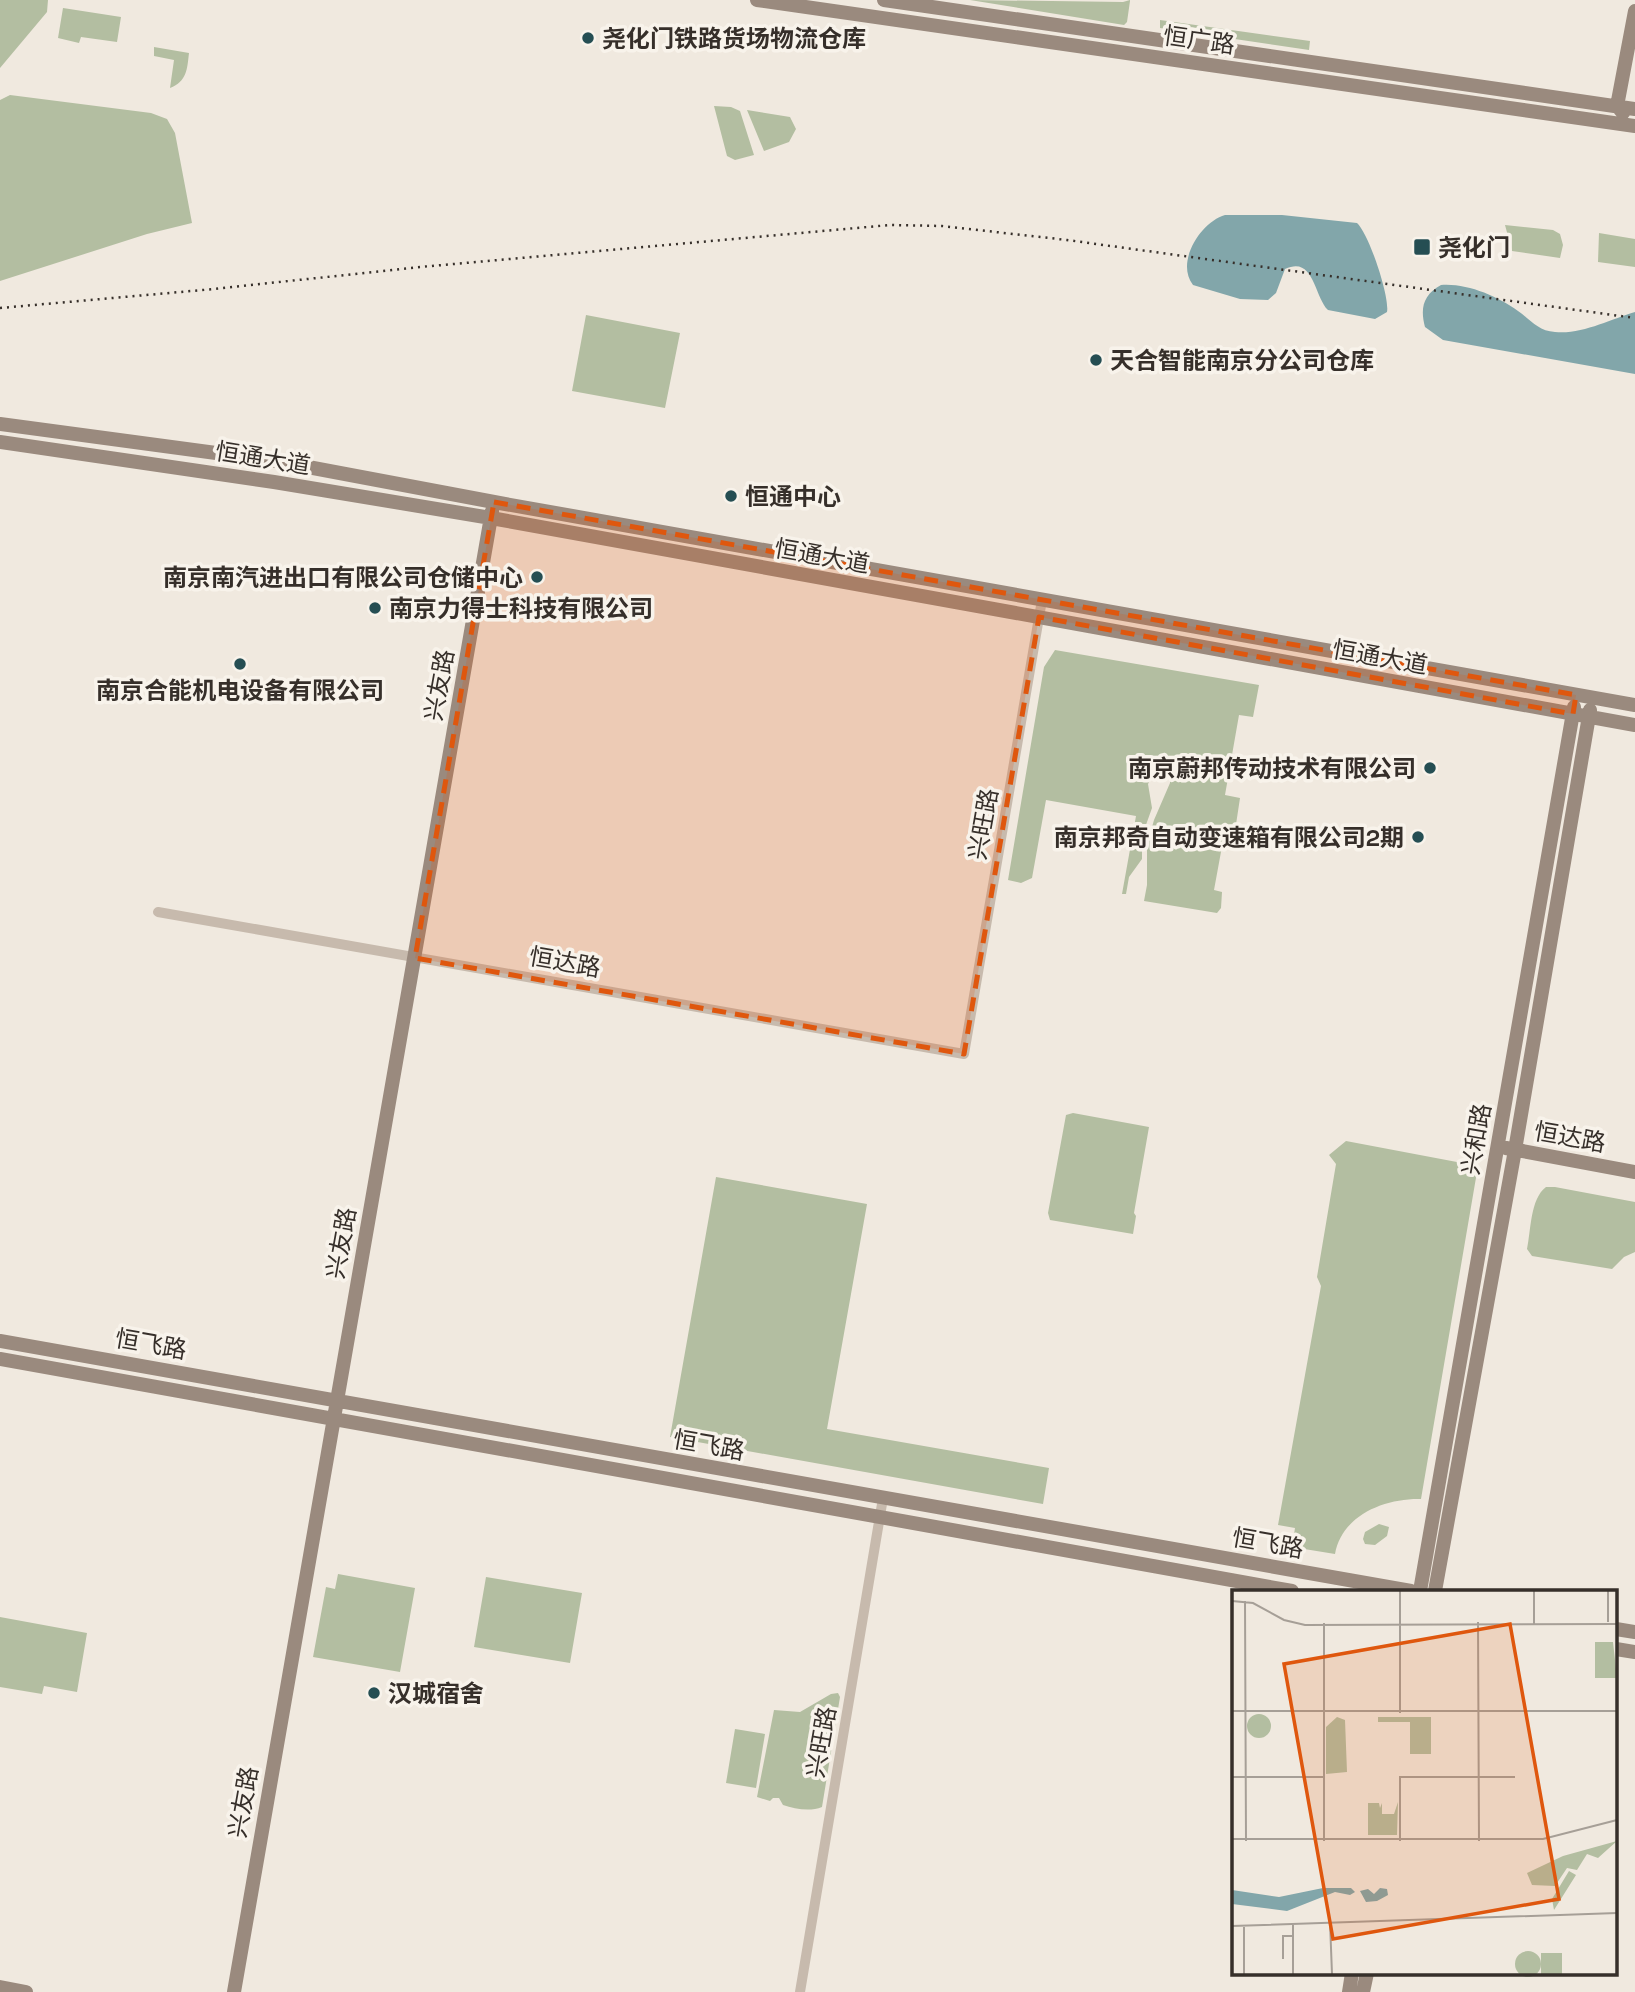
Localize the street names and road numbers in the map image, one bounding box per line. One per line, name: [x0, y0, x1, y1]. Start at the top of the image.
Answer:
street label: 恒广路: [1161, 20, 1237, 60]
street label: 恒通大道: [213, 435, 313, 481]
street label: 恒通大道: [772, 532, 872, 580]
street label: 恒通大道: [1330, 633, 1430, 681]
street label: 兴友路: [417, 647, 461, 723]
street label: 兴旺路: [961, 786, 1005, 862]
street label: 恒达路: [527, 940, 603, 984]
street label: 兴和路: [1454, 1101, 1498, 1177]
street label: 恒达路: [1532, 1115, 1608, 1159]
street label: 兴友路: [319, 1205, 363, 1281]
street label: 恒飞路: [113, 1322, 189, 1366]
street label: 恒飞路: [671, 1423, 747, 1467]
street label: 恒飞路: [1230, 1521, 1306, 1565]
street label: 兴旺路: [799, 1704, 843, 1780]
street label: 兴友路: [221, 1764, 265, 1840]

